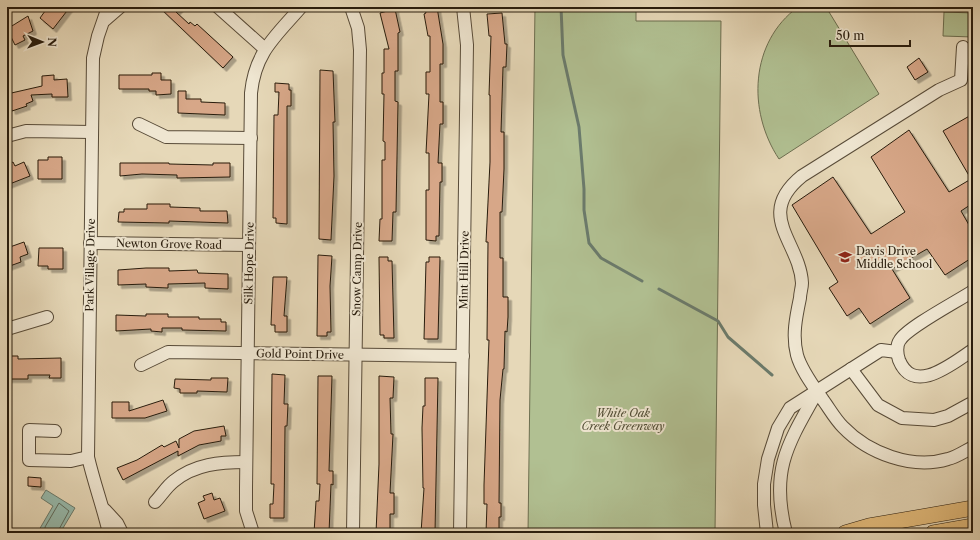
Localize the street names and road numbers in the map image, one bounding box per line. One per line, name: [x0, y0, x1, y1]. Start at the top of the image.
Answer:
street label: Park Village Drive: [82, 218, 98, 312]
street label: Silk Hope Drive: [241, 222, 257, 304]
street label: Snow Camp Drive: [349, 222, 365, 316]
street label: Mint Hill Drive: [456, 230, 472, 310]
street label: Newton Grove Road: [116, 236, 222, 252]
street label: Gold Point Drive: [256, 346, 344, 362]

